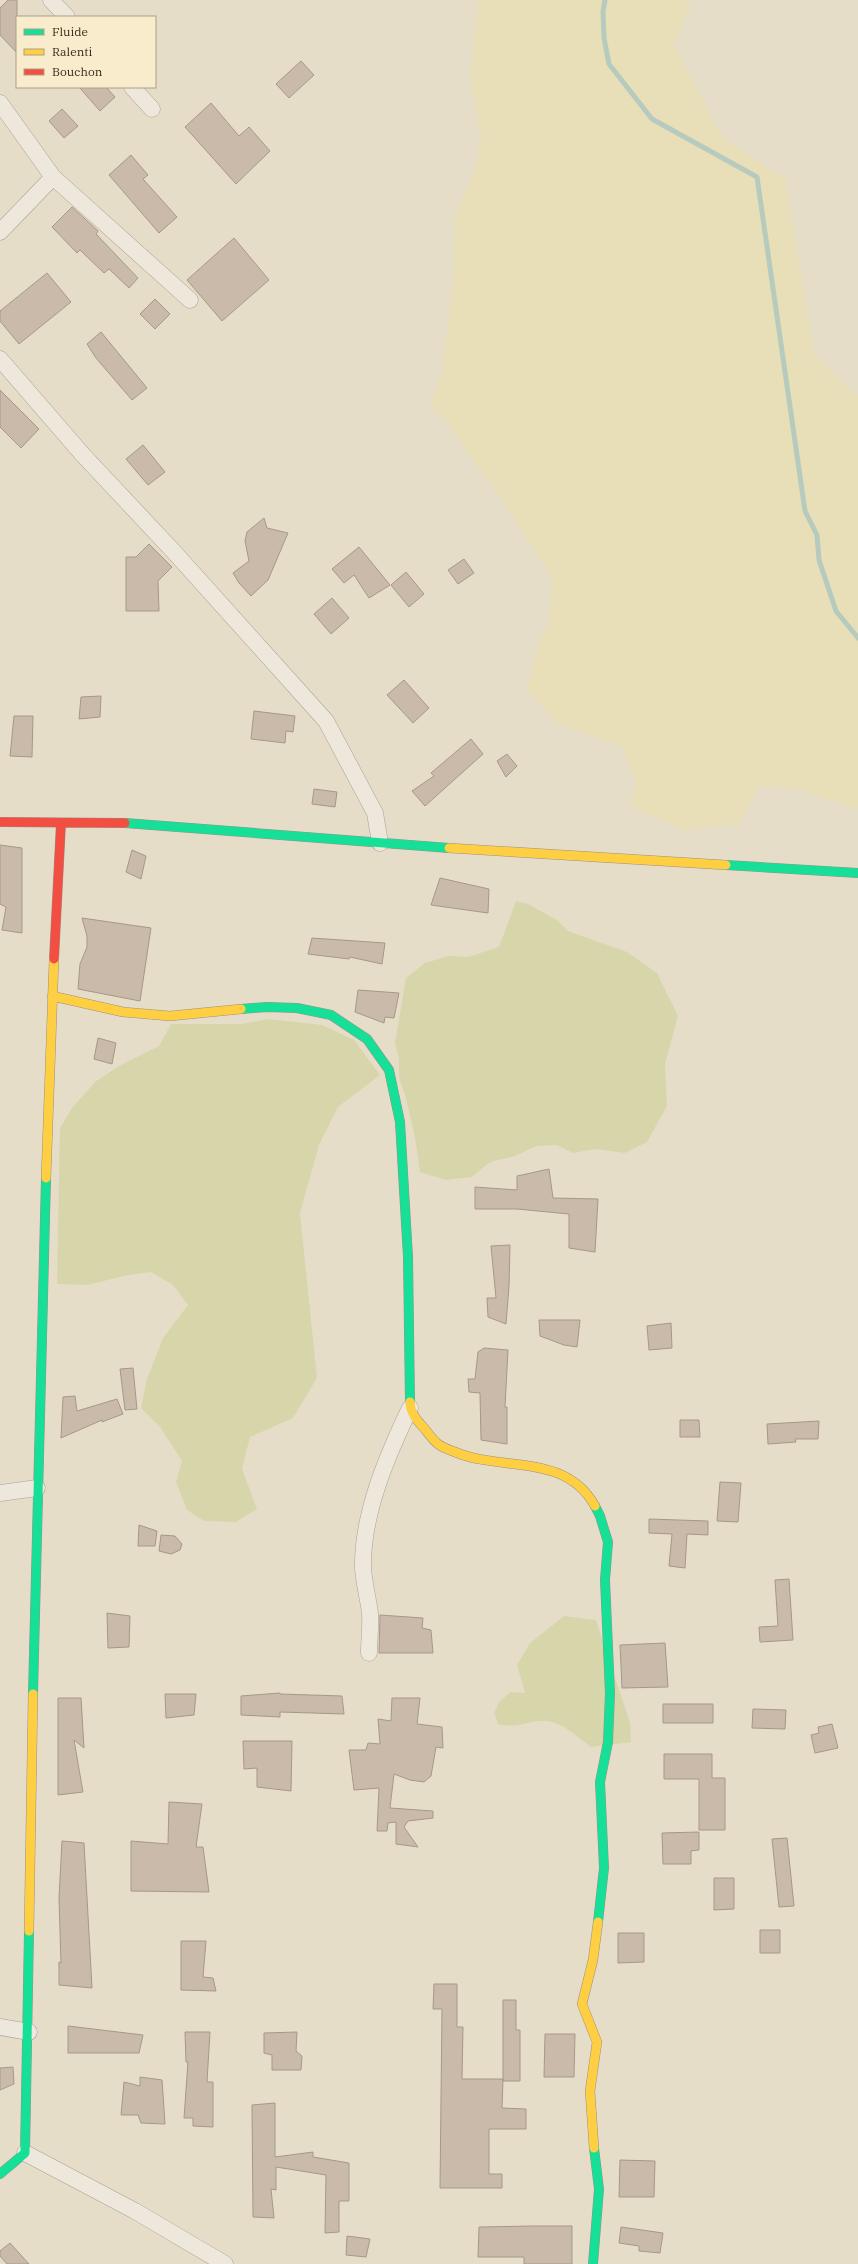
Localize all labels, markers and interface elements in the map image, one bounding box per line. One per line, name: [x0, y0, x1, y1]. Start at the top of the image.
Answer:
legend: [16, 16, 156, 88]
text: Fluide: [52, 24, 88, 39]
text: Ralenti: [52, 44, 93, 59]
text: Bouchon: [52, 64, 103, 79]

